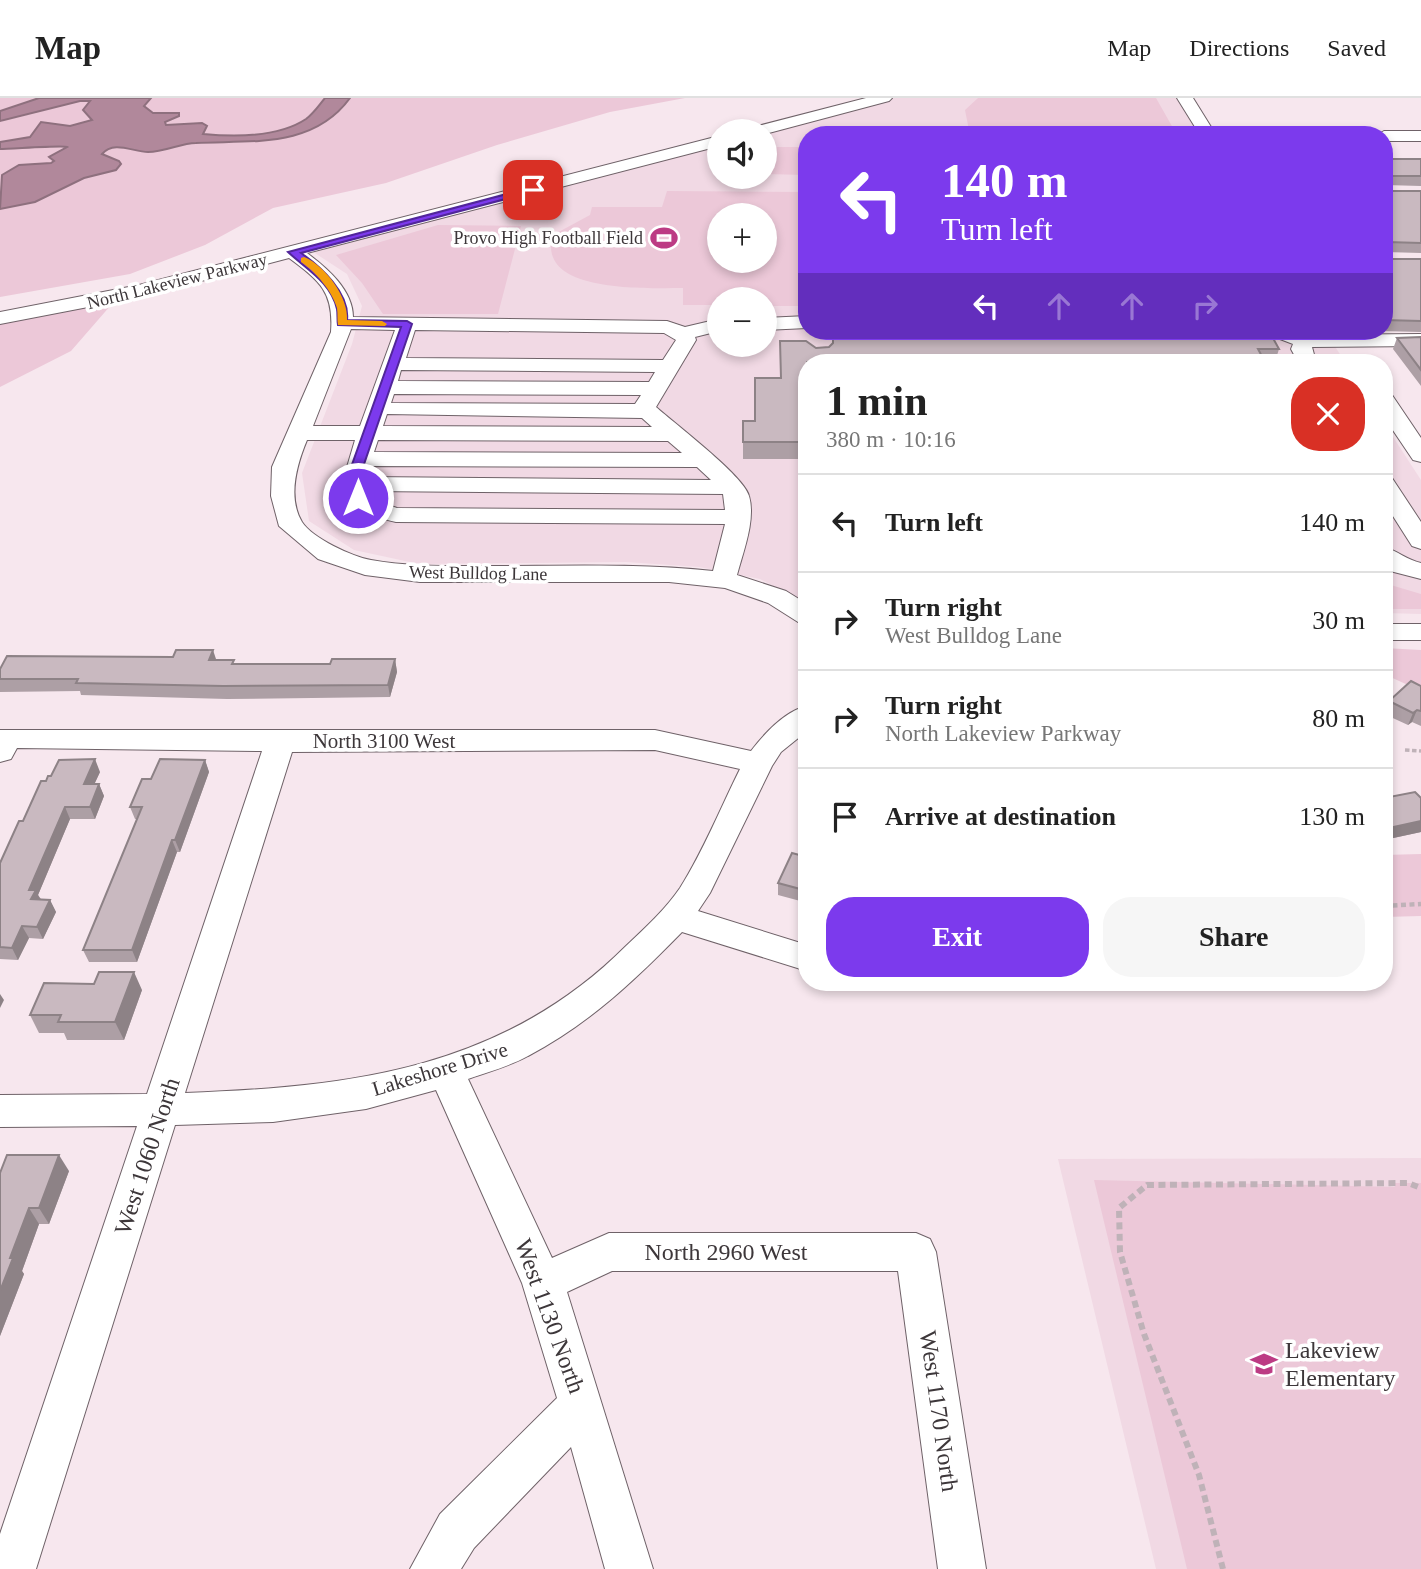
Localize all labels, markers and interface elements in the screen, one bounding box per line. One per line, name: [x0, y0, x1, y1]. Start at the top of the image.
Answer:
text: Map: [35, 30, 101, 66]
text: Map: [1107, 35, 1151, 61]
text: Directions: [1189, 35, 1289, 61]
text: Saved: [1327, 35, 1386, 61]
map controls: [707, 119, 777, 357]
button: sound: [707, 119, 777, 189]
text: 140 m: [941, 153, 1068, 208]
icon: left: [826, 154, 917, 245]
pin: [503, 160, 563, 220]
icon: arrive: [514, 171, 552, 209]
button: +: [707, 203, 777, 273]
text: Turn left: [941, 211, 1053, 247]
sports icon: Provo High Football Field: [649, 223, 679, 253]
place label: Provo High Football Field: [453, 228, 643, 248]
street label: North Lakeview Parkway: [85, 249, 269, 313]
button: −: [707, 287, 777, 357]
icon: left: [967, 287, 1005, 325]
icon: ahead: [1040, 287, 1078, 325]
icon: ahead: [1113, 287, 1151, 325]
icon: right: [1186, 287, 1224, 325]
button: close: [1291, 377, 1365, 451]
text: 1 min: [826, 378, 928, 424]
text: 380 m · 10:16: [826, 427, 956, 452]
position arrow: [321, 461, 395, 535]
icon: left: [826, 504, 864, 542]
text: Turn left: [885, 508, 983, 537]
text: 140 m: [1299, 508, 1365, 537]
street label: West Bulldog Lane: [409, 562, 547, 584]
text: Turn right: [885, 593, 1002, 622]
icon: right: [826, 602, 864, 640]
text: 30 m: [1312, 606, 1365, 635]
text: West Bulldog Lane: [885, 623, 1062, 648]
text: Turn right: [885, 691, 1002, 720]
icon: right: [826, 700, 864, 738]
text: 80 m: [1312, 704, 1365, 733]
text: North Lakeview Parkway: [885, 721, 1121, 746]
street label: North 3100 West: [313, 729, 455, 753]
icon: arrive: [826, 798, 864, 836]
text: Arrive at destination: [885, 802, 1116, 831]
text: 130 m: [1299, 802, 1365, 831]
button: Exit: [826, 897, 1089, 977]
button: Share: [1103, 897, 1365, 977]
street label: Lakeshore Drive: [369, 1037, 511, 1101]
street label: West 1060 North: [109, 1074, 185, 1238]
street label: West 1130 North: [510, 1235, 590, 1397]
street label: North 2960 West: [645, 1239, 808, 1265]
street label: West 1170 North: [915, 1329, 963, 1493]
place label: Lakeview Elementary: [1285, 1337, 1396, 1391]
school or university icon: Lakeview Elementary: [1249, 1349, 1279, 1379]

